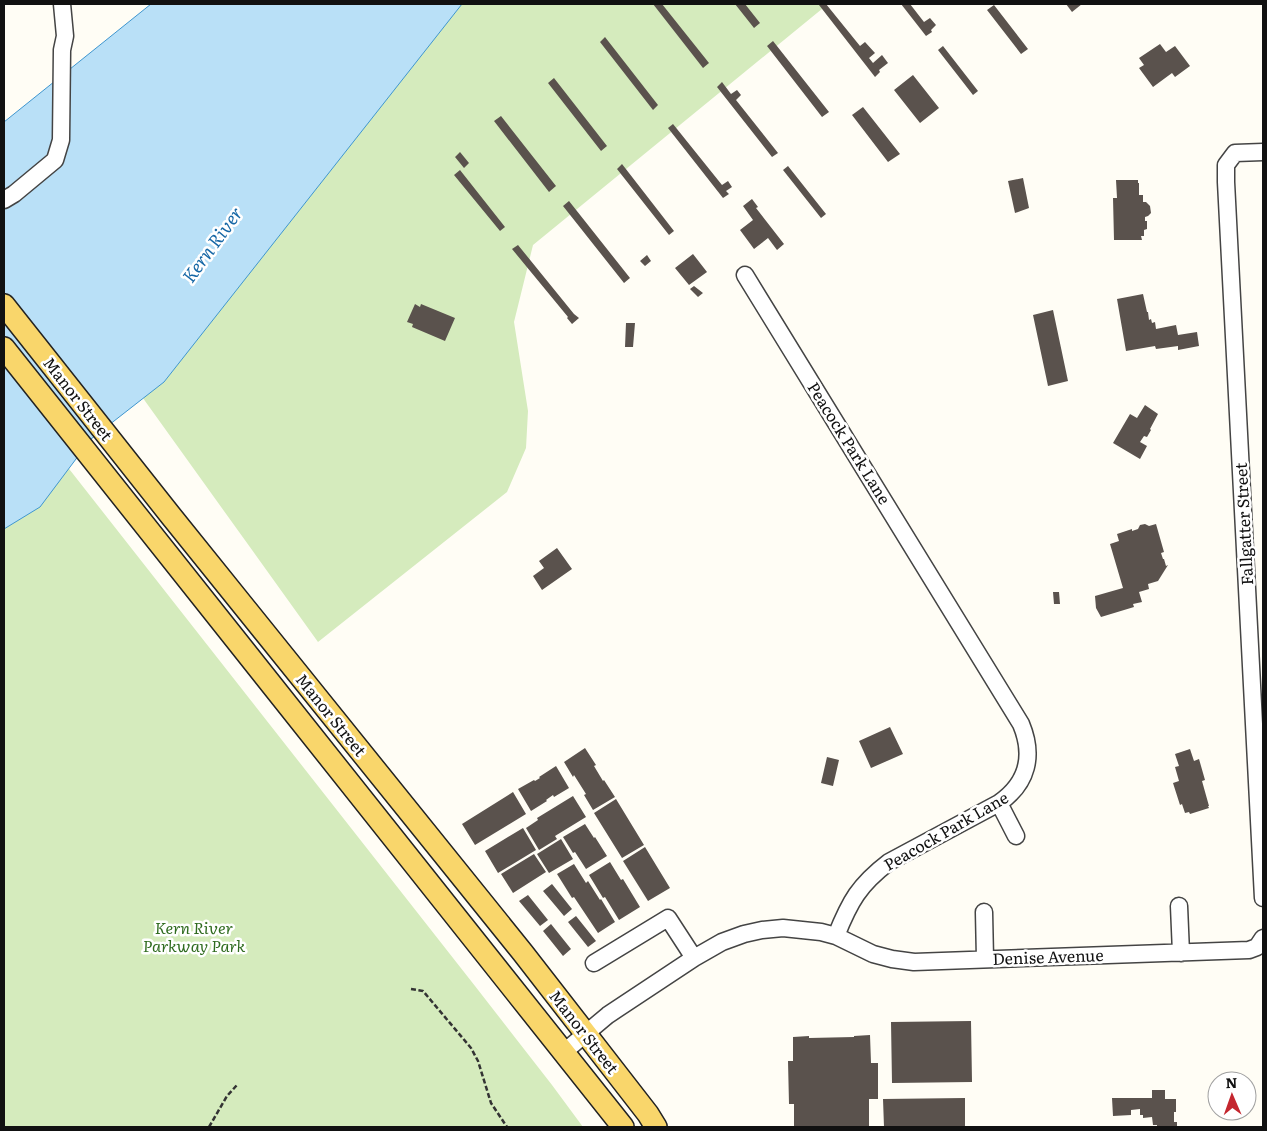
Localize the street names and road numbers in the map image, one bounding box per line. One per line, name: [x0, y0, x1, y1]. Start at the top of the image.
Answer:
street label: Manor Street: [38, 351, 119, 446]
street label: Peacock Park Lane: [802, 377, 897, 508]
street label: Fallgatter Street: [1228, 461, 1258, 586]
street label: Manor Street: [291, 668, 373, 761]
street label: Peacock Park Lane: [879, 785, 1012, 876]
street label: Denise Avenue: [992, 942, 1104, 970]
street label: Manor Street: [544, 984, 625, 1079]

